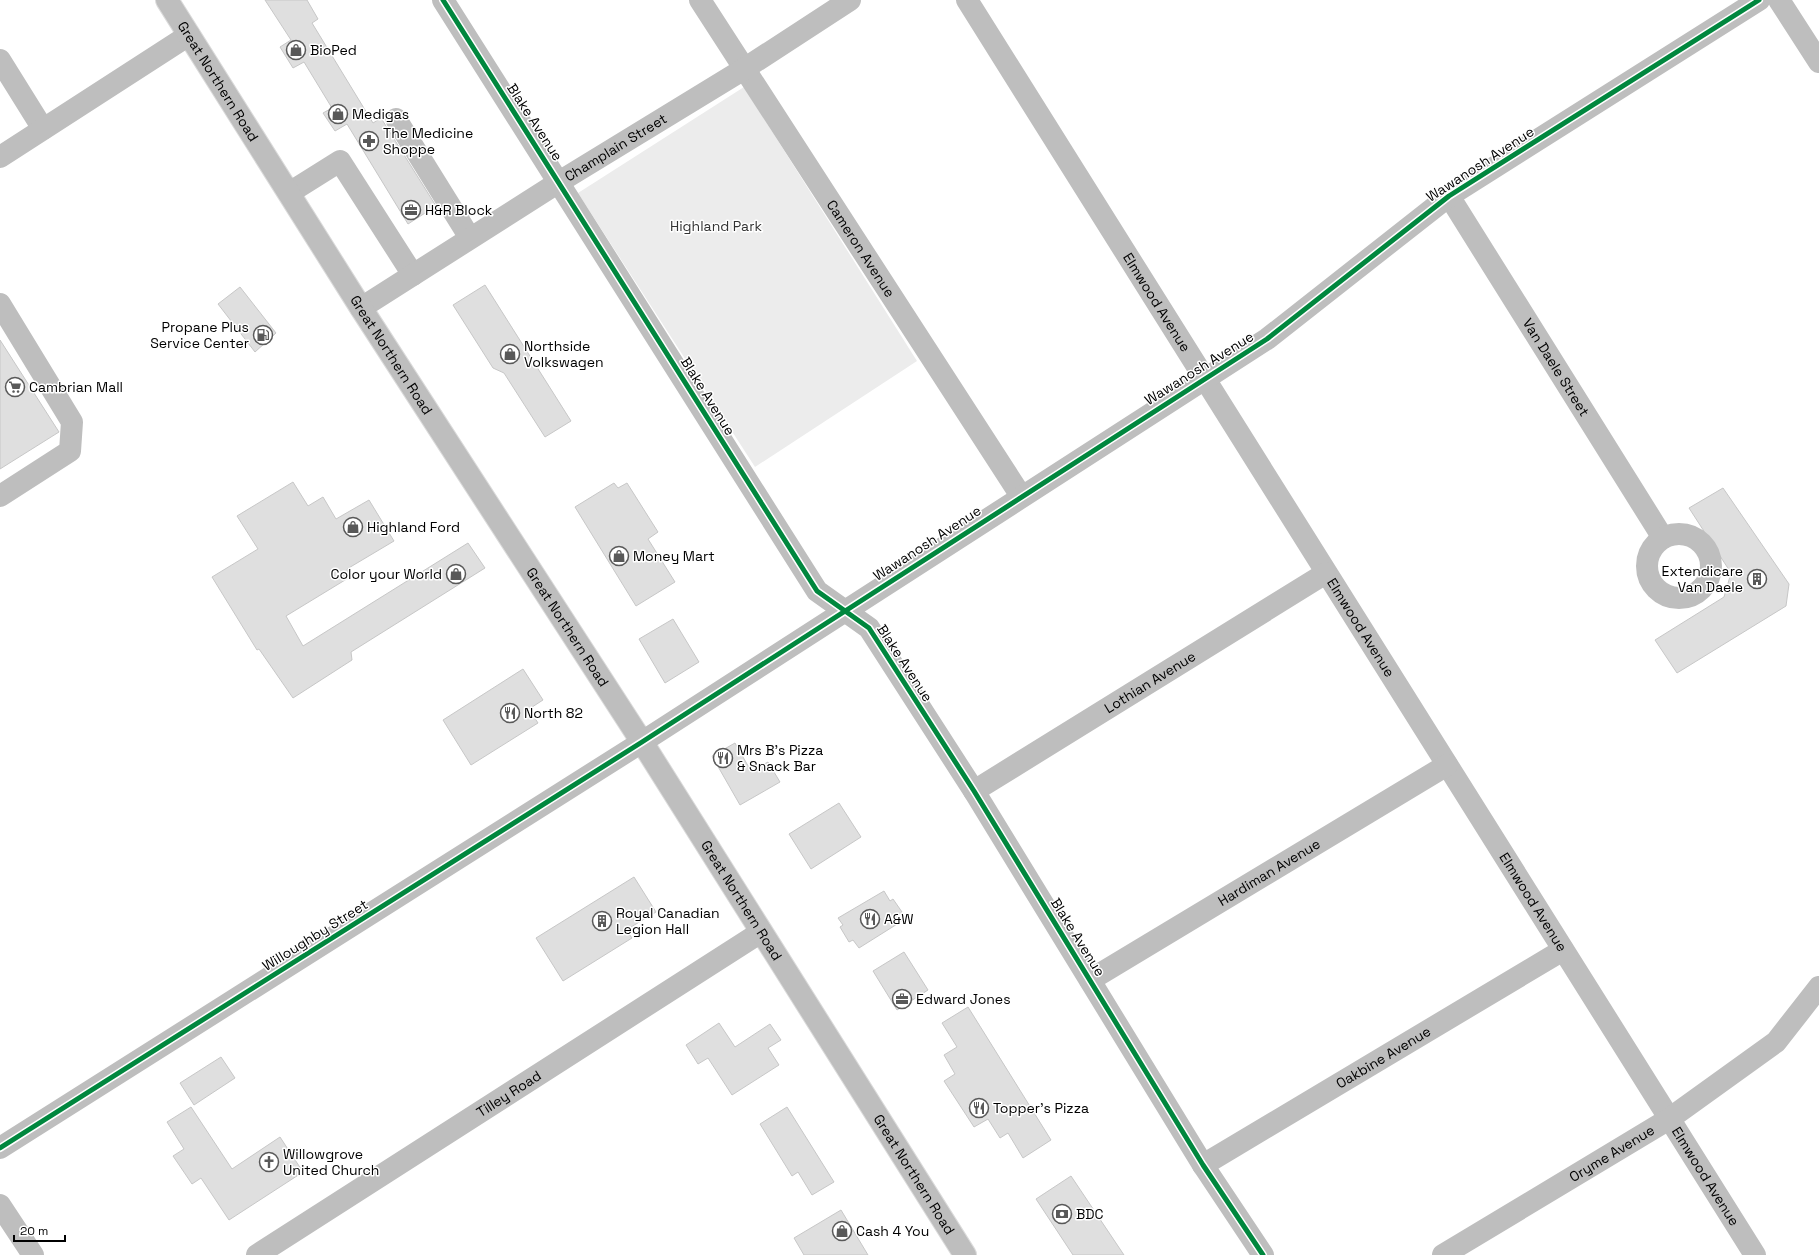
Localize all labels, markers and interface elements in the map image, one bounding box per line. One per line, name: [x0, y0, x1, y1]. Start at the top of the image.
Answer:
street label: Great Northern Road: [174, 18, 263, 145]
shop icon: BioPed: [285, 39, 307, 61]
place label: BioPed: [310, 41, 357, 59]
street label: Blake Avenue: [503, 80, 567, 164]
shop icon: Medigas: [327, 103, 349, 125]
place label: Medigas: [352, 105, 409, 123]
street label: Champlain Street: [561, 109, 670, 186]
street label: Wawanosh Avenue: [1423, 122, 1537, 206]
place label: The Medicine Shoppe: [383, 124, 473, 158]
pharmacy icon: The Medicine Shoppe: [358, 130, 380, 152]
street label: Cameron Avenue: [823, 196, 899, 301]
office icon: H&R Block: [400, 199, 422, 221]
place label: H&R Block: [425, 201, 493, 219]
park label: Highland Park: [670, 217, 762, 235]
street label: Elmwood Avenue: [1119, 249, 1195, 355]
street label: Great Northern Road: [346, 292, 437, 418]
street label: Van Daele Street: [1519, 315, 1594, 420]
place label: Propane Plus Service Center: [150, 318, 249, 352]
fuel station icon: Propane Plus Service Center: [252, 324, 274, 346]
street label: Wawanosh Avenue: [1141, 327, 1257, 409]
place label: Northside Volkswagen: [524, 337, 604, 371]
shop icon: Northside Volkswagen: [499, 343, 521, 365]
street label: Blake Avenue: [677, 353, 739, 439]
supermarket icon: Cambrian Mall: [4, 376, 26, 398]
place label: Cambrian Mall: [29, 378, 123, 396]
street label: Wawanosh Avenue: [870, 501, 984, 585]
shop icon: Highland Ford: [342, 516, 364, 538]
place label: Highland Ford: [367, 518, 460, 536]
shop icon: Money Mart: [608, 545, 630, 567]
place label: Money Mart: [633, 547, 715, 565]
place label: Extendicare Van Daele: [1662, 562, 1743, 596]
shop icon: Color your World: [445, 563, 467, 585]
street label: Great Northern Road: [522, 564, 613, 690]
place label: Color your World: [330, 565, 442, 583]
building icon: Extendicare Van Daele: [1746, 568, 1768, 590]
street label: Elmwood Avenue: [1323, 575, 1399, 680]
street label: Blake Avenue: [873, 621, 937, 705]
street label: Lothian Avenue: [1101, 647, 1199, 717]
restaurant icon: North 82: [499, 702, 521, 724]
place label: North 82: [524, 704, 583, 722]
place label: Mrs B's Pizza & Snack Bar: [737, 741, 823, 775]
restaurant icon: Mrs B's Pizza & Snack Bar: [712, 747, 734, 769]
street label: Hardiman Avenue: [1215, 834, 1324, 910]
street label: Great Northern Road: [697, 837, 786, 964]
street label: Elmwood Avenue: [1495, 849, 1571, 955]
street label: Blake Avenue: [1047, 894, 1109, 980]
street label: Willoughby Street: [259, 895, 371, 975]
place label: Royal Canadian Legion Hall: [616, 904, 720, 938]
restaurant icon: A&W: [859, 908, 881, 930]
building icon: Royal Canadian Legion Hall: [591, 910, 613, 932]
place label: A&W: [884, 910, 914, 928]
office icon: Edward Jones: [891, 988, 913, 1010]
place label: Edward Jones: [916, 990, 1011, 1008]
street label: Oakbine Avenue: [1333, 1022, 1434, 1093]
street label: Tilley Road: [473, 1066, 544, 1121]
restaurant icon: Topper's Pizza: [968, 1097, 990, 1119]
place label: Topper's Pizza: [993, 1099, 1089, 1117]
street label: Great Northern Road: [870, 1111, 959, 1238]
street label: Oryme Avenue: [1566, 1121, 1658, 1186]
street label: Elmwood Avenue: [1668, 1123, 1743, 1229]
place label: Willowgrove United Church: [283, 1145, 379, 1179]
church icon: Willowgrove United Church: [258, 1151, 280, 1173]
bank icon: BDC: [1051, 1203, 1073, 1225]
place label: BDC: [1076, 1205, 1104, 1223]
scale bar: [14, 1217, 65, 1243]
shop icon: Cash 4 You: [831, 1220, 853, 1242]
place label: Cash 4 You: [856, 1222, 929, 1240]
text: 20 m: [20, 1223, 48, 1239]

